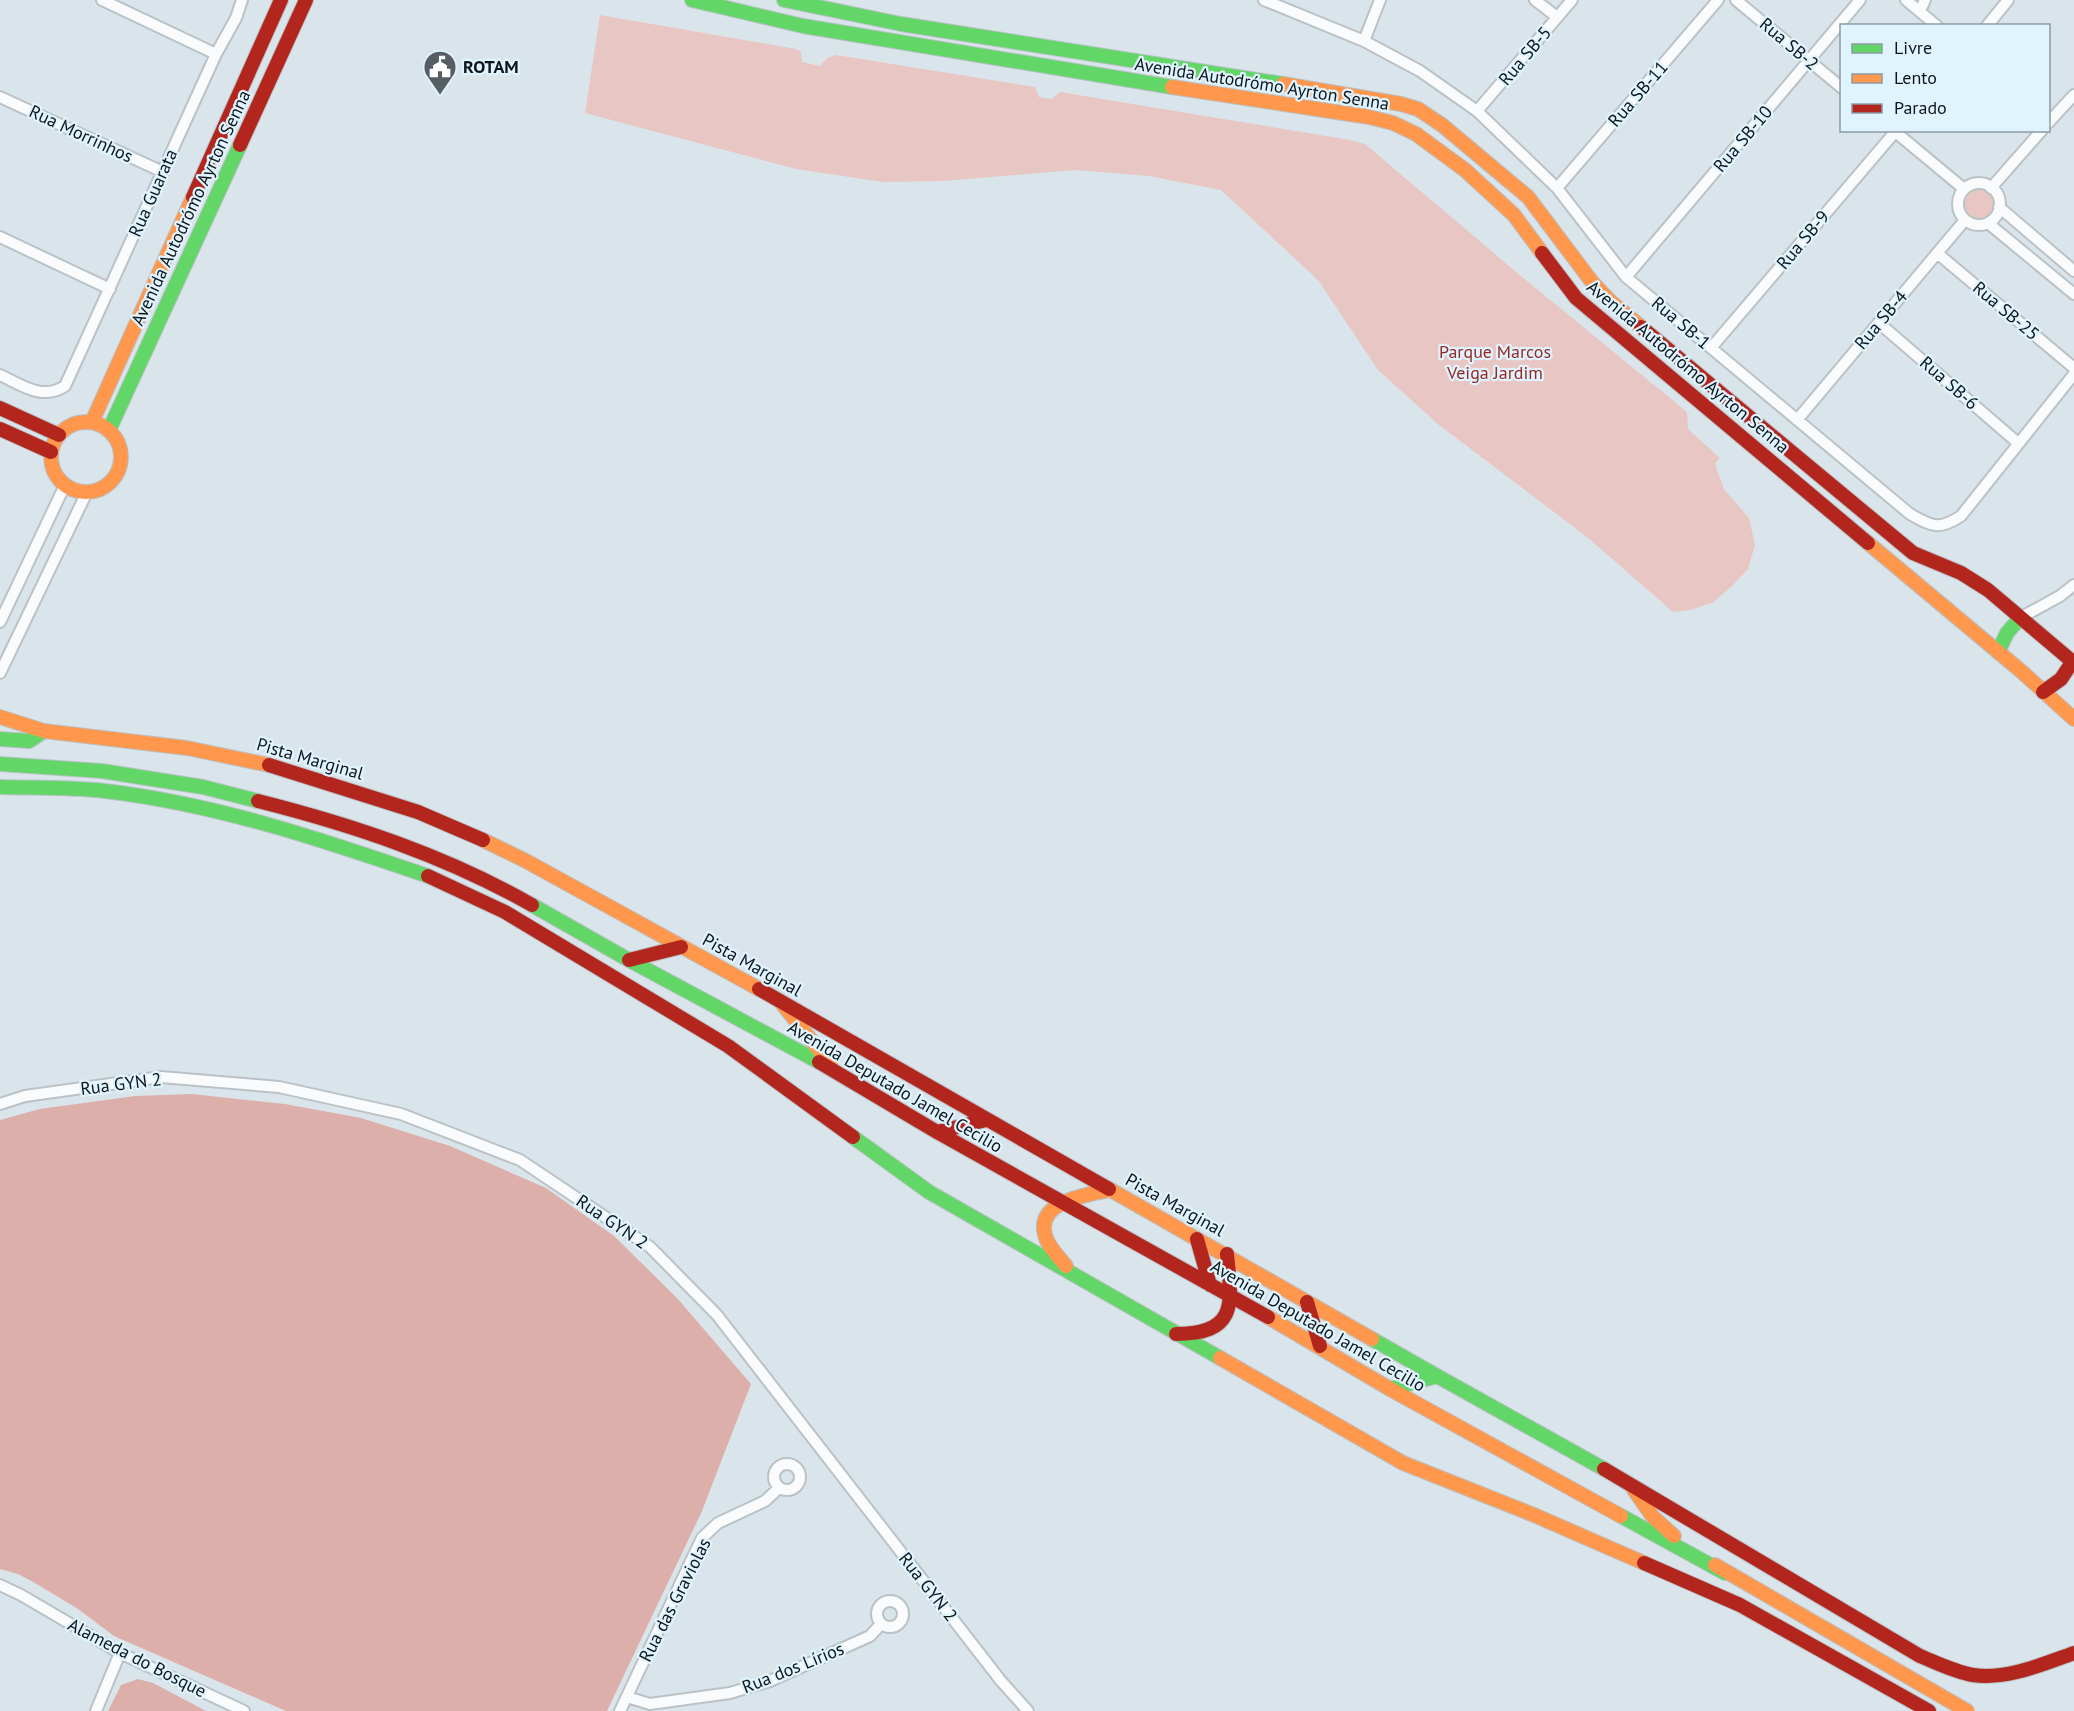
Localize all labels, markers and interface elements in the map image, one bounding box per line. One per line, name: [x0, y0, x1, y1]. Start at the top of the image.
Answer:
street label: Rua SB-2: [1755, 12, 1824, 75]
street label: Rua SB-5: [1493, 21, 1556, 90]
legend: [1840, 24, 2050, 132]
text: Livre: [1894, 36, 1932, 59]
public building icon: ROTAM: [422, 49, 458, 96]
street label: Avenida Autodrómo Ayrton Senna: [1133, 52, 1391, 115]
place label: ROTAM: [463, 55, 519, 78]
street label: Rua SB-11: [1603, 56, 1673, 131]
text: Lento: [1894, 66, 1937, 89]
street label: Avenida Autodrómo Ayrton Senna: [126, 86, 255, 329]
text: Parado: [1894, 96, 1947, 119]
street label: Rua Morrinhos: [26, 99, 137, 168]
street label: Rua SB-10: [1708, 100, 1777, 177]
street label: Rua Guarata: [123, 145, 182, 240]
street label: Rua SB-9: [1771, 205, 1834, 274]
street label: Avenida Autodrómo Ayrton Senna: [1582, 275, 1794, 458]
street label: Rua SB-25: [1968, 276, 2044, 345]
street label: Rua SB-4: [1849, 285, 1912, 354]
street label: Rua SB-1: [1647, 291, 1716, 354]
park label: Parque Marcos Veiga Jardim: [1439, 340, 1551, 384]
street label: Rua SB-6: [1915, 351, 1983, 414]
street label: Pista Marginal: [254, 732, 367, 785]
street label: Pista Marginal: [699, 928, 807, 1002]
street label: Avenida Deputado Jamel Cecilio: [784, 1016, 1007, 1158]
street label: Rua GYN 2: [79, 1067, 163, 1100]
street label: Pista Marginal: [1122, 1168, 1230, 1242]
street label: Rua GYN 2: [572, 1189, 653, 1254]
street label: Avenida Deputado Jamel Cecilio: [1207, 1255, 1430, 1397]
street label: Rua das Graviolas: [633, 1534, 716, 1666]
street label: Rua GYN 2: [894, 1547, 963, 1626]
street label: Alameda do Bosque: [64, 1613, 210, 1702]
street label: Rua dos Lírios: [738, 1637, 847, 1698]

